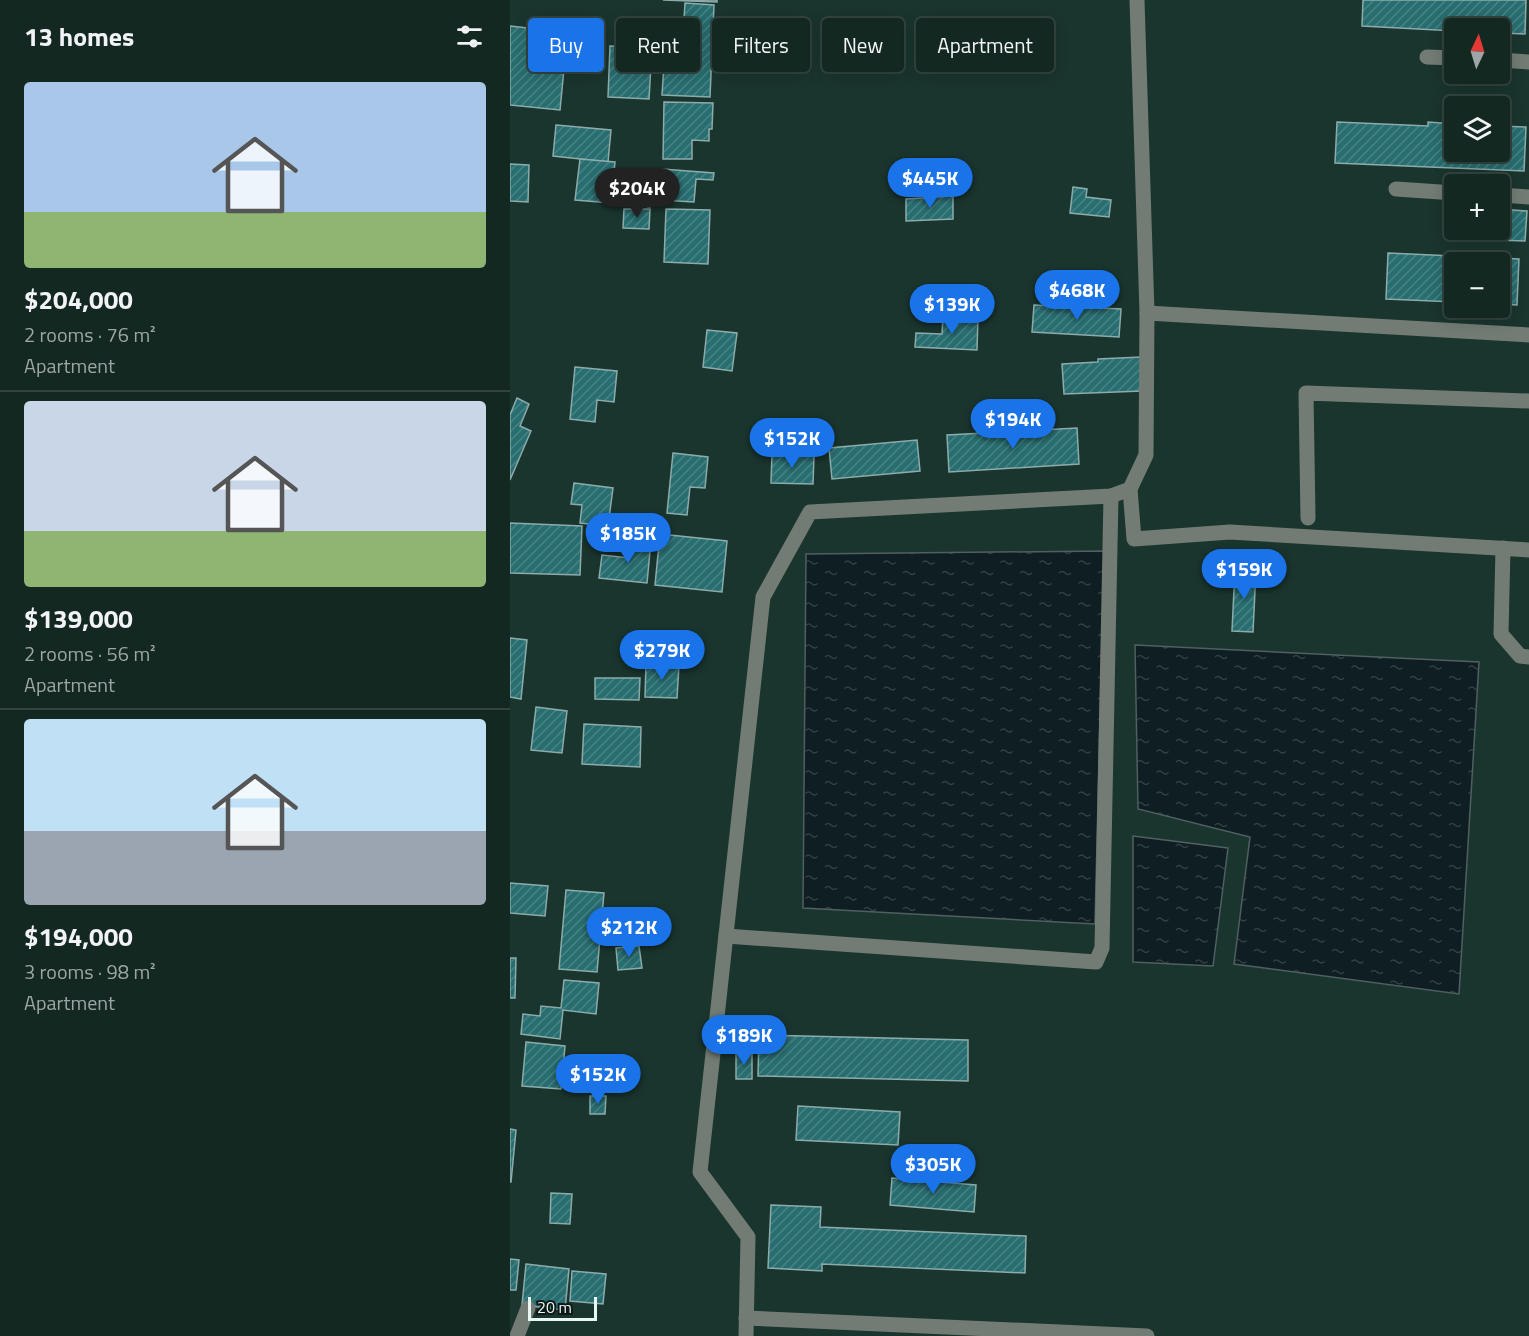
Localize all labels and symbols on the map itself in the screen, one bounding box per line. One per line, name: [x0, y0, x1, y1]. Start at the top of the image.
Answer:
north arrow: [1444, 18, 1510, 84]
pin: $445K: [888, 158, 972, 209]
pin: $204K: [595, 168, 679, 219]
pin: $468K: [1035, 270, 1119, 321]
pin: $139K: [910, 284, 994, 335]
pin: $194K: [971, 399, 1055, 450]
pin: $152K: [750, 418, 834, 469]
pin: $185K: [586, 513, 670, 564]
pin: $159K: [1202, 549, 1286, 600]
pin: $279K: [620, 630, 704, 681]
pin: $212K: [587, 907, 671, 958]
pin: $189K: [702, 1015, 786, 1066]
pin: $152K: [556, 1054, 640, 1105]
pin: $305K: [891, 1144, 975, 1195]
scale bar: [528, 1294, 597, 1322]

